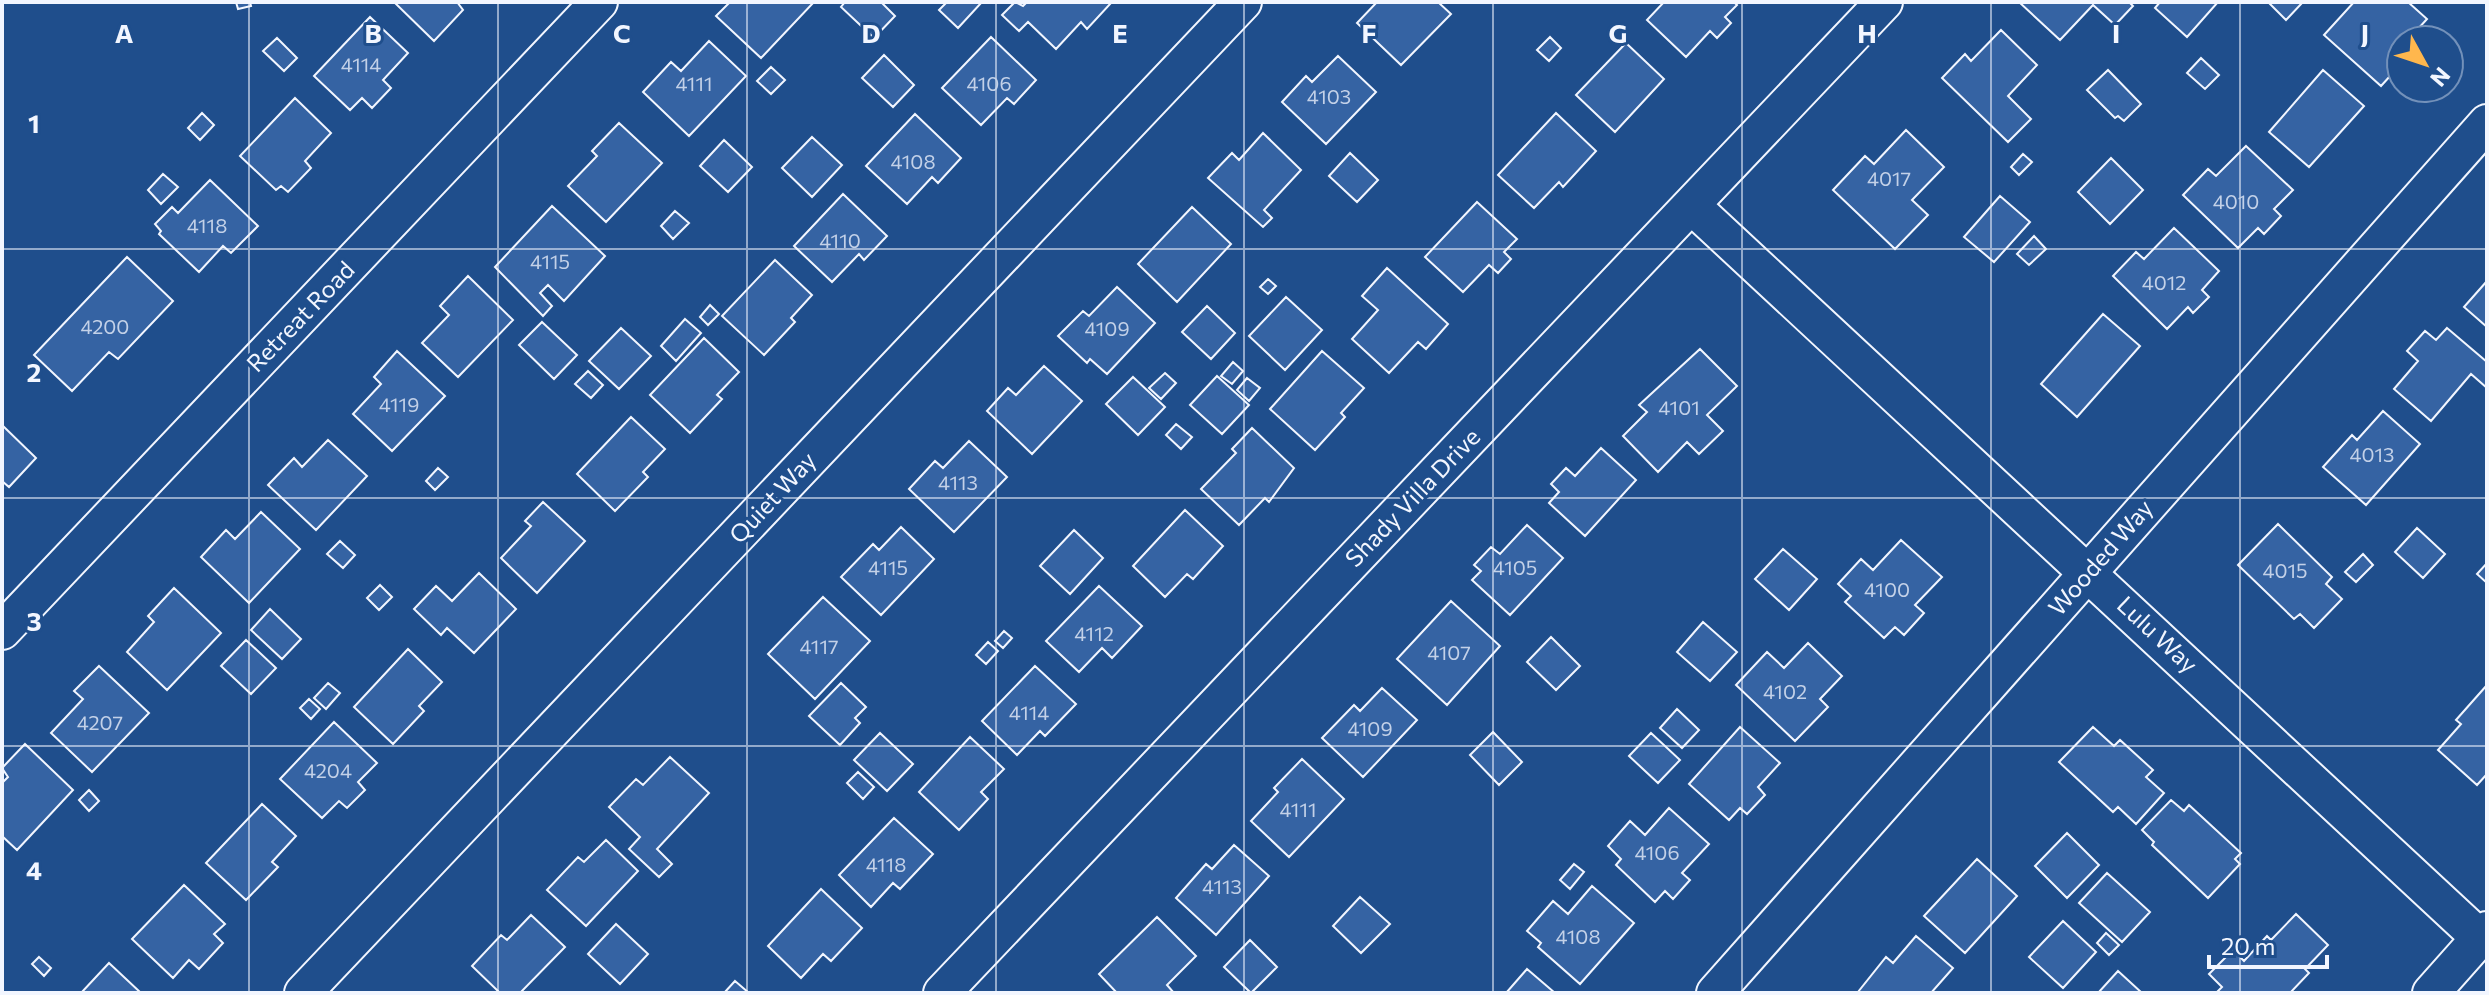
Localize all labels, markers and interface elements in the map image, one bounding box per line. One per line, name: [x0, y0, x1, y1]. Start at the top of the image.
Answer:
text: A: [115, 17, 134, 48]
text: B: [364, 17, 382, 48]
text: C: [613, 17, 631, 48]
text: D: [861, 17, 881, 48]
text: E: [1112, 17, 1128, 48]
text: F: [1361, 17, 1377, 48]
text: G: [1609, 17, 1627, 48]
text: H: [1857, 17, 1877, 48]
text: I: [2112, 17, 2120, 48]
text: J: [2361, 17, 2369, 48]
north arrow: [2385, 24, 2465, 104]
house number: 4114: [341, 52, 381, 76]
text: N: [2425, 62, 2456, 92]
house number: 4111: [675, 71, 713, 95]
house number: 4106: [966, 71, 1012, 95]
house number: 4103: [1307, 84, 1351, 108]
text: 1: [28, 107, 40, 138]
house number: 4108: [890, 149, 936, 173]
house number: 4017: [1867, 166, 1911, 190]
house number: 4010: [2213, 189, 2259, 213]
house number: 4118: [187, 213, 227, 237]
house number: 4110: [819, 228, 861, 252]
house number: 4115: [530, 249, 570, 273]
street label: Retreat Road: [240, 255, 360, 377]
house number: 4012: [2142, 270, 2186, 294]
house number: 4200: [81, 314, 129, 338]
house number: 4109: [1084, 316, 1130, 340]
text: 2: [27, 356, 41, 387]
house number: 4119: [379, 392, 419, 416]
house number: 4101: [1658, 395, 1700, 419]
street label: Shady Villa Drive: [1339, 422, 1485, 572]
house number: 4013: [2349, 442, 2395, 466]
street label: Quiet Way: [722, 445, 821, 549]
house number: 4113: [938, 470, 978, 494]
street label: Wooded Way: [2042, 493, 2158, 621]
house number: 4115: [868, 555, 908, 579]
house number: 4105: [1493, 555, 1537, 579]
house number: 4015: [2262, 558, 2308, 582]
house number: 4100: [1864, 577, 1910, 601]
street label: Lulu Way: [2112, 589, 2204, 678]
text: 3: [26, 605, 42, 636]
house number: 4112: [1074, 621, 1114, 645]
house number: 4117: [799, 634, 839, 658]
house number: 4107: [1427, 640, 1471, 664]
house number: 4102: [1763, 679, 1807, 703]
house number: 4114: [1009, 700, 1049, 724]
house number: 4207: [77, 710, 123, 734]
house number: 4109: [1347, 716, 1393, 740]
house number: 4204: [304, 758, 352, 782]
house number: 4111: [1279, 797, 1317, 821]
house number: 4106: [1634, 840, 1680, 864]
house number: 4118: [866, 852, 906, 876]
text: 4: [26, 854, 42, 885]
house number: 4113: [1202, 874, 1242, 898]
scale bar: [2209, 919, 2327, 969]
house number: 4108: [1555, 924, 1601, 948]
text: 20 m: [2221, 931, 2275, 960]

